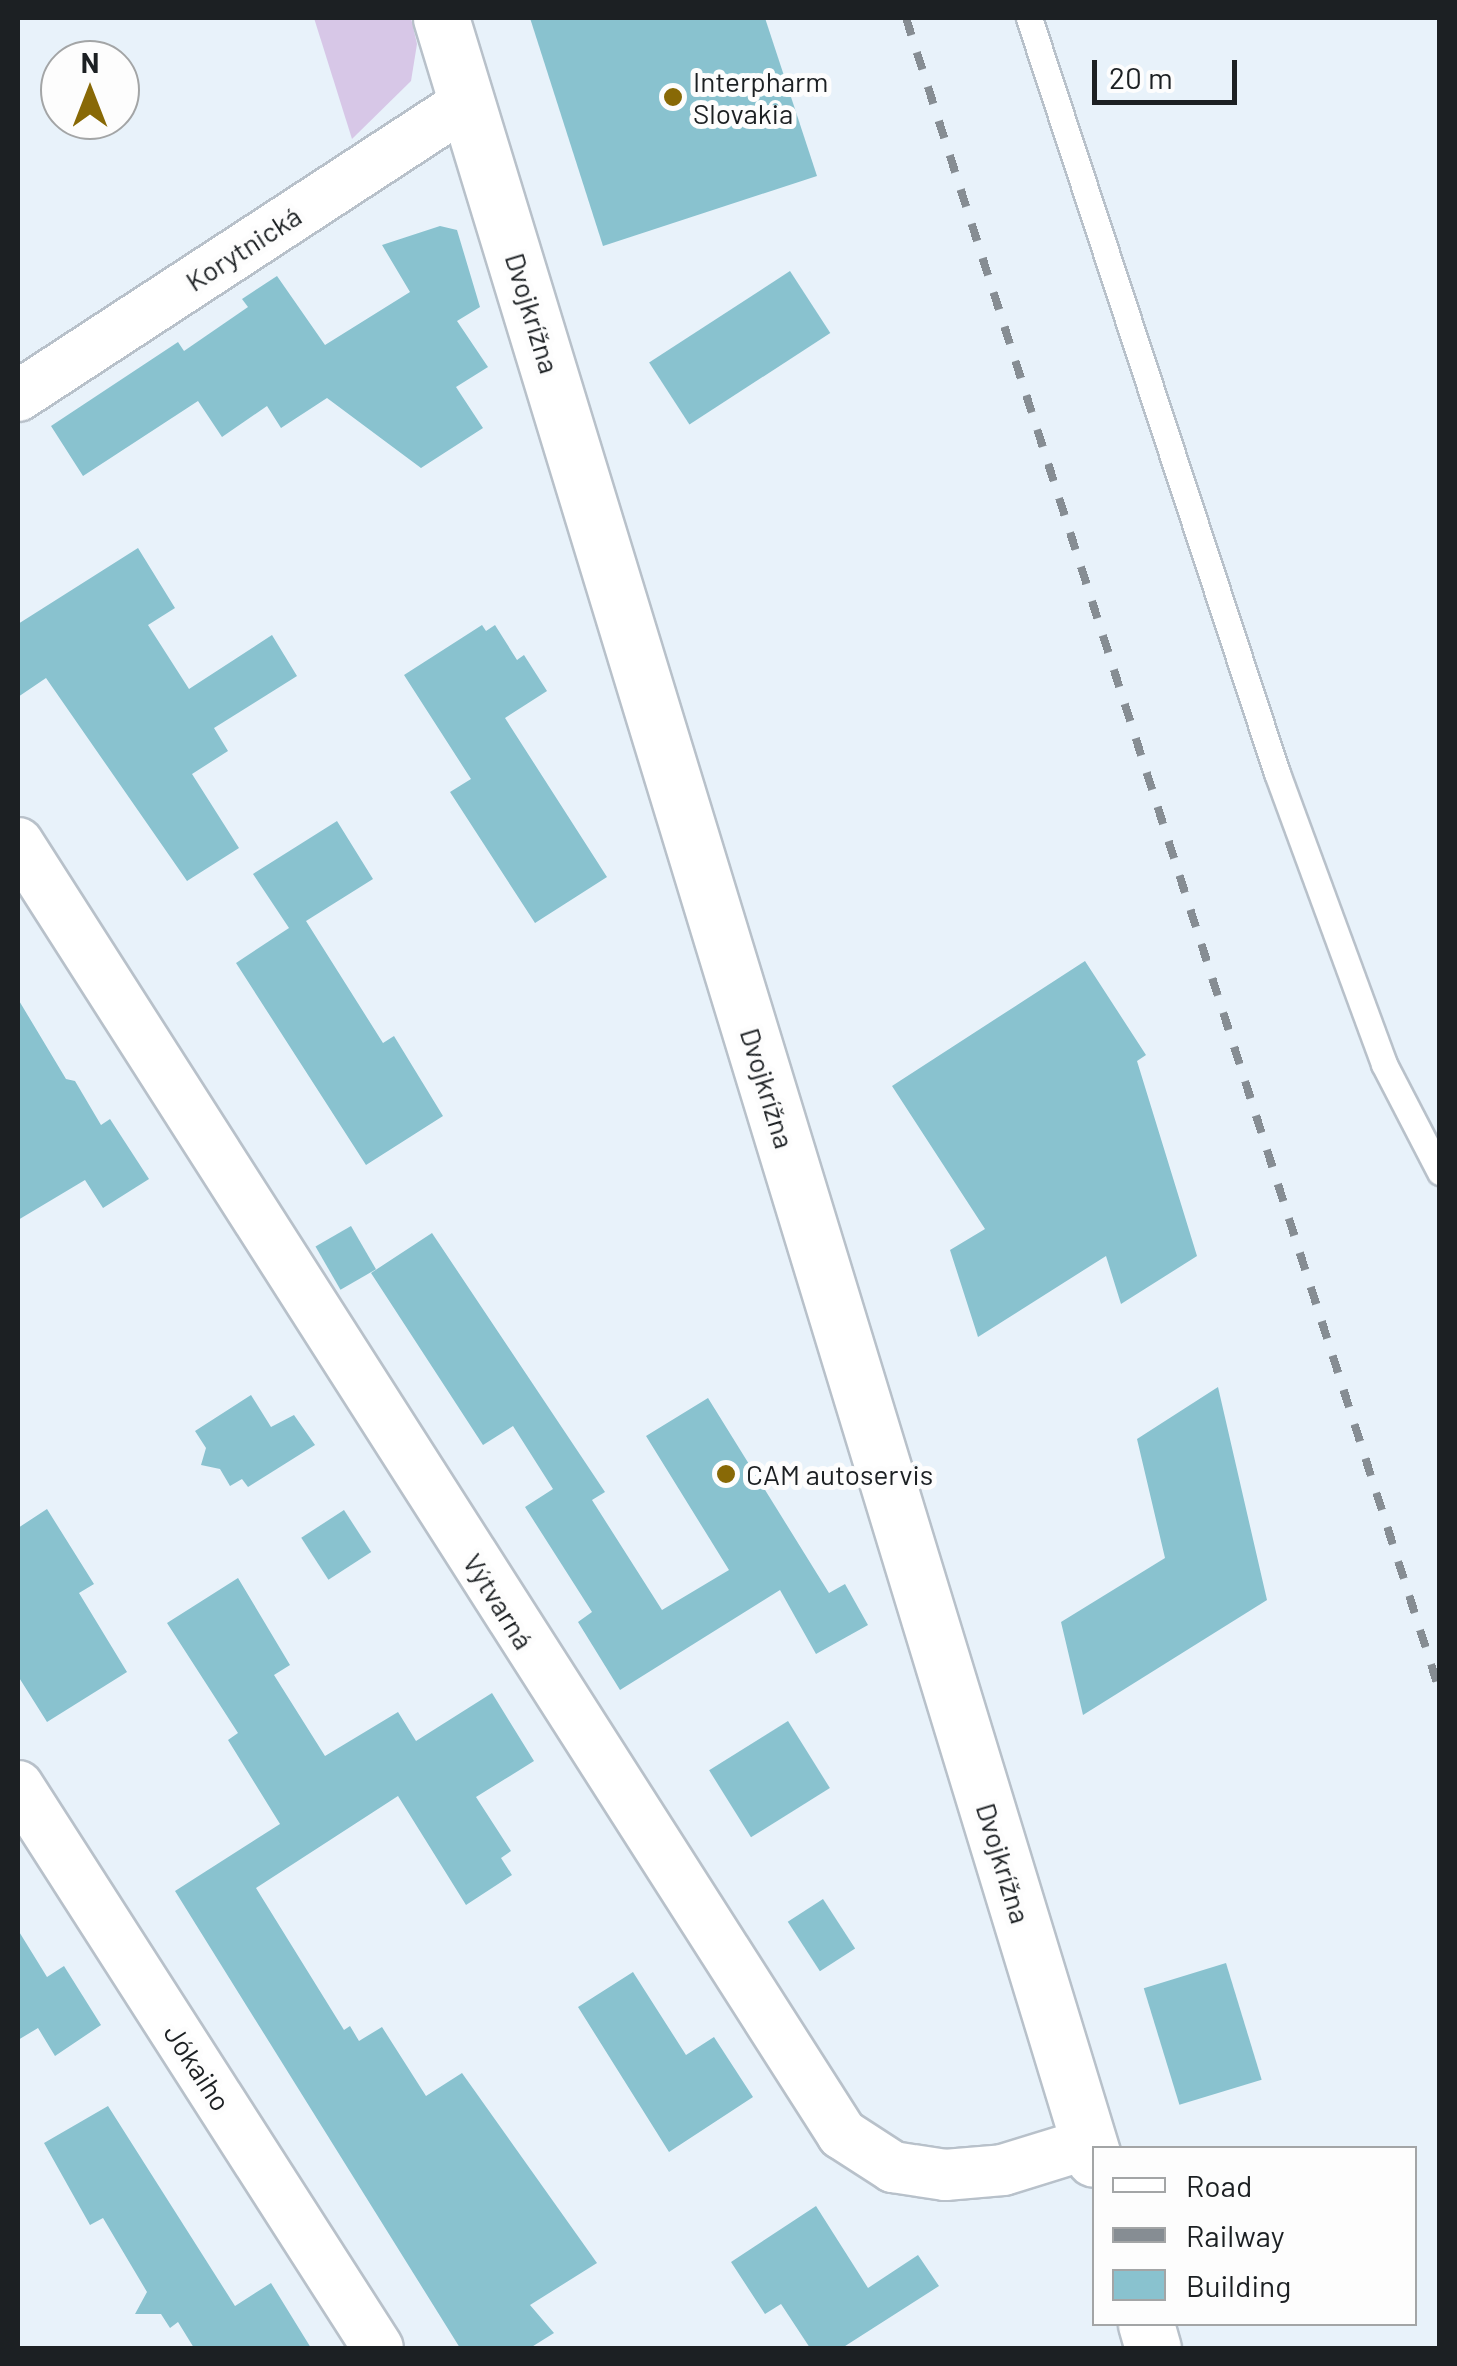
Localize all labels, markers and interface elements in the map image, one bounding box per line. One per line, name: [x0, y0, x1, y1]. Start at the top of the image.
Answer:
north arrow: [40, 40, 140, 140]
scale bar: [1097, 40, 1242, 102]
text: N: [81, 45, 99, 79]
text: 20 m: [1109, 59, 1173, 95]
place label: Interpharm Slovakia: [693, 64, 828, 130]
marker: Interpharm Slovakia: [662, 86, 684, 108]
street label: Korytnická: [179, 198, 307, 298]
street label: Dvojkrížna: [499, 249, 567, 377]
street label: Dvojkrížna: [734, 1024, 802, 1152]
place label: CAM autoservis: [746, 1457, 933, 1491]
marker: CAM autoservis: [715, 1463, 737, 1485]
street label: Výtvarná: [457, 1547, 541, 1655]
street label: Dvojkrížna: [970, 1799, 1038, 1927]
street label: Jókaiho: [158, 2017, 238, 2117]
legend: [1092, 2146, 1417, 2326]
text: Road: [1186, 2167, 1252, 2203]
text: Railway: [1186, 2217, 1285, 2253]
text: Building: [1186, 2267, 1291, 2303]

